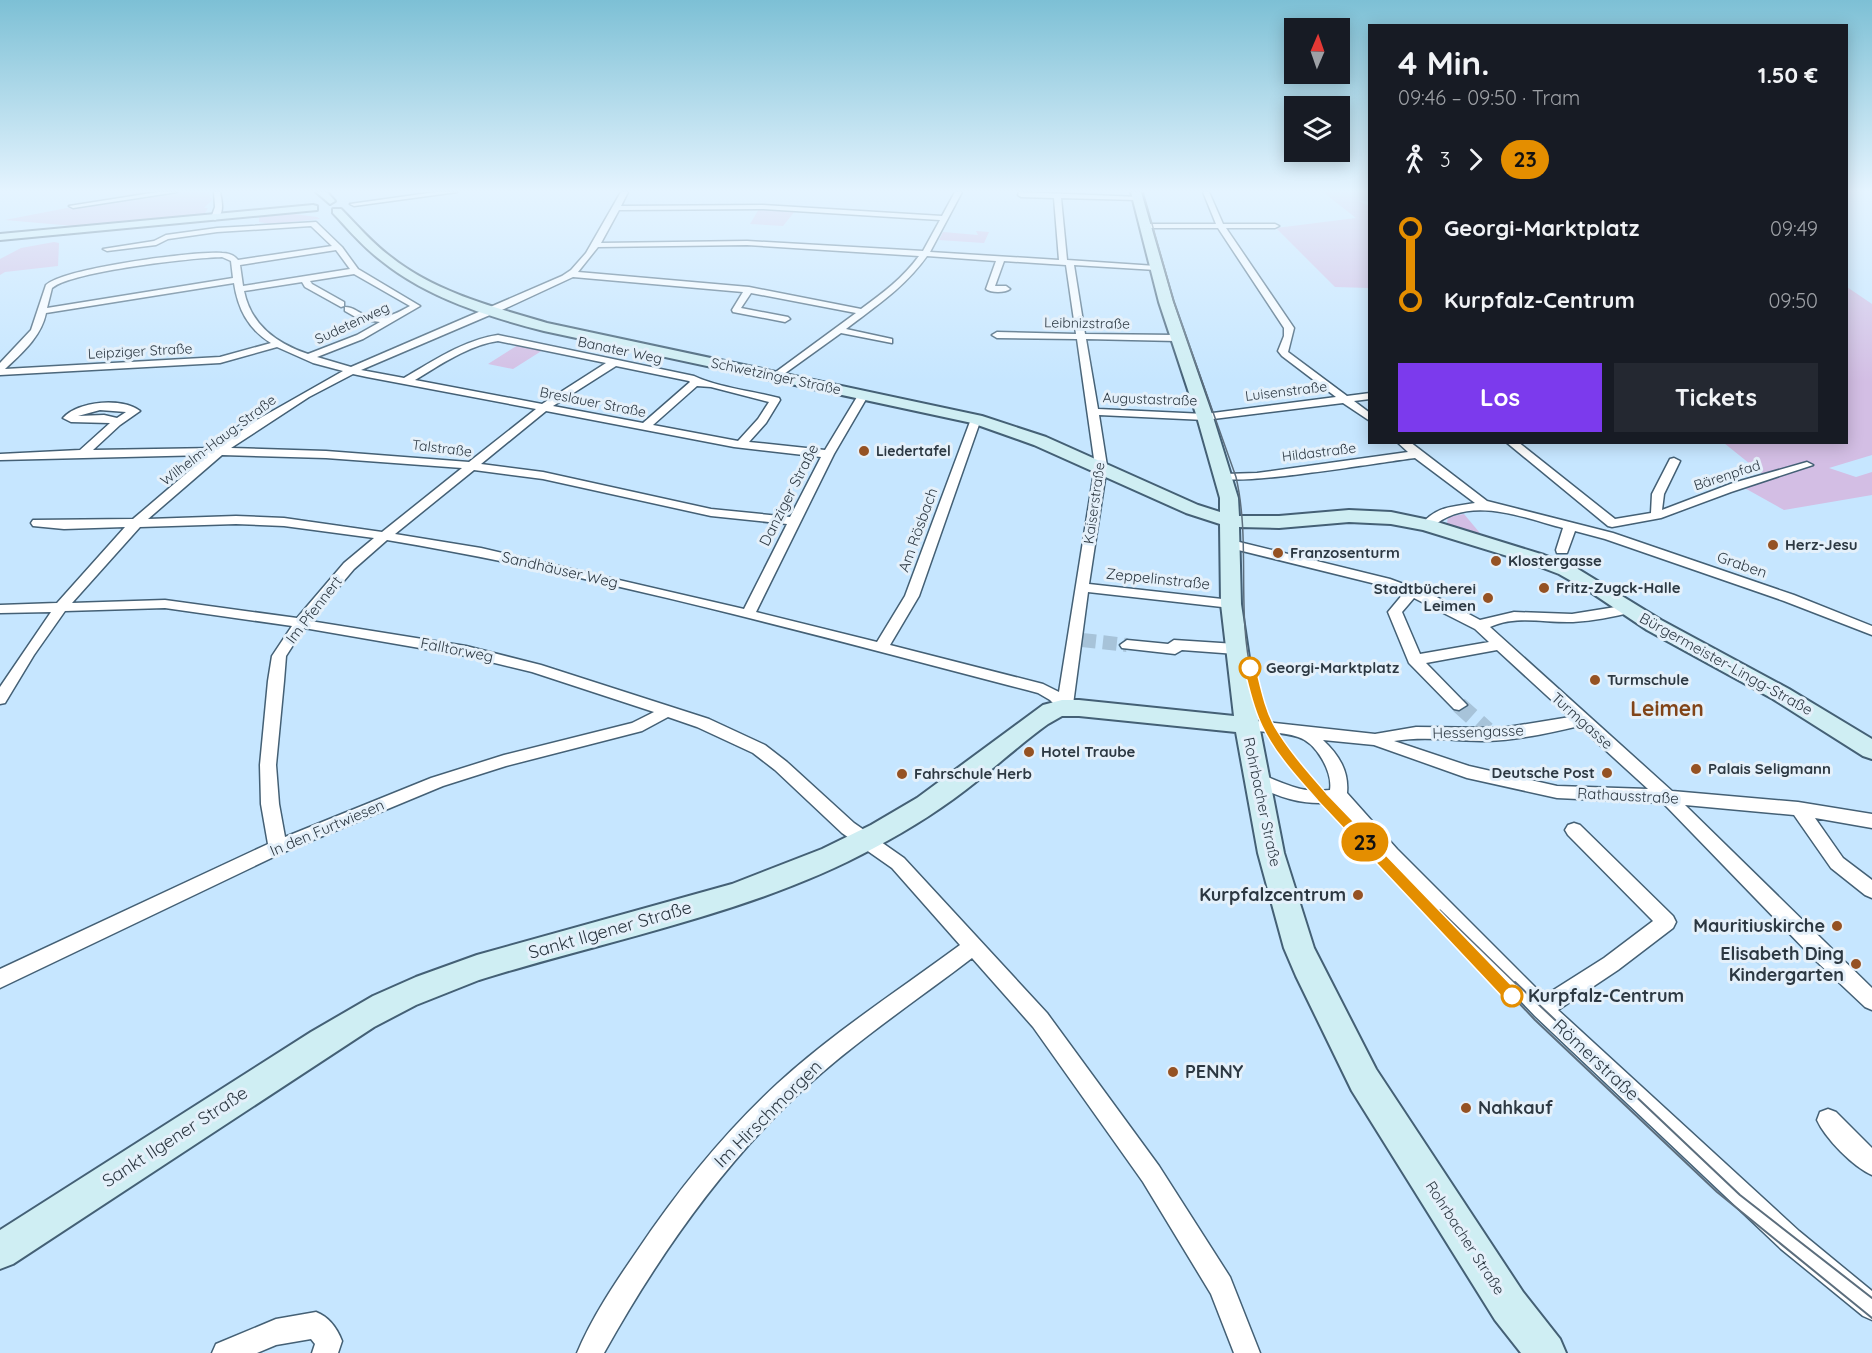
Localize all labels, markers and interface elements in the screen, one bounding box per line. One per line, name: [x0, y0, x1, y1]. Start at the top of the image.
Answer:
north arrow: [1284, 18, 1350, 84]
map controls: [1284, 18, 1350, 162]
text: 4 Min.: [1398, 42, 1489, 83]
text: 1.50 €: [1758, 61, 1818, 89]
text: 09:46 – 09:50 · Tram: [1398, 85, 1580, 110]
button: layers: [1284, 96, 1350, 162]
icon: walk: [1398, 143, 1431, 176]
icon: forward: [1459, 143, 1492, 176]
text: 23: [1513, 146, 1537, 172]
text: 3: [1440, 147, 1450, 172]
text: Georgi-Marktplatz: [1444, 214, 1639, 242]
text: 09:49: [1770, 216, 1818, 241]
text: Kurpfalz-Centrum: [1444, 286, 1635, 314]
text: 09:50: [1768, 288, 1818, 313]
street label: Sudetenweg: [312, 298, 392, 348]
street label: Leibnizstraße: [1044, 313, 1130, 333]
street label: Banater Weg: [576, 332, 664, 368]
street label: Leipziger Straße: [87, 339, 193, 363]
street label: Schwetzinger Straße: [709, 353, 843, 399]
button: Los: [1398, 363, 1602, 432]
button: Tickets: [1614, 363, 1818, 432]
street label: Luisenstraße: [1244, 377, 1328, 405]
street label: Breslauer Straße: [538, 383, 648, 421]
street label: Augustastraße: [1102, 388, 1198, 410]
street label: Wilhelm-Haug-Straße: [157, 391, 279, 489]
street label: Talstraße: [411, 435, 473, 461]
street label: Hildastraße: [1281, 439, 1357, 465]
street label: Danziger Straße: [755, 441, 822, 549]
place label: Liedertafel: [876, 442, 951, 460]
marker: Liedertafel: [857, 444, 871, 458]
street label: Bärenpfad: [1691, 456, 1763, 494]
street label: Kaiserstraße: [1079, 461, 1109, 545]
street label: Am Rösbach: [894, 485, 942, 574]
place label: Herz-Jesu: [1785, 535, 1858, 554]
marker: Herz-Jesu: [1766, 538, 1780, 552]
place label: Franzosenturm: [1290, 543, 1400, 562]
marker: Franzosenturm: [1271, 546, 1285, 560]
street label: Sandhäuser Weg: [500, 547, 620, 592]
street label: Graben: [1715, 547, 1770, 582]
place label: Klostergasse: [1508, 551, 1602, 570]
marker: Klostergasse: [1489, 554, 1503, 568]
street label: Zeppelinstraße: [1105, 564, 1211, 593]
street label: Im Pfennert: [281, 572, 346, 647]
place label: Fritz-Zugck-Halle: [1556, 578, 1681, 597]
place label: Stadtbücherei Leimen: [1374, 579, 1476, 615]
marker: Fritz-Zugck-Halle: [1537, 581, 1551, 595]
marker: Stadtbücherei Leimen: [1481, 591, 1495, 605]
street label: Bürgermeister-Lingg-Straße: [1636, 608, 1816, 719]
street label: Falltorweg: [419, 633, 495, 666]
marker: Georgi-Marktplatz: [1239, 657, 1261, 679]
place label: Georgi-Marktplatz: [1266, 658, 1399, 677]
place label: Turmschule: [1607, 670, 1689, 689]
marker: Turmschule: [1588, 673, 1602, 687]
street label: Turmgasse: [1548, 688, 1617, 753]
district label: Leimen: [1630, 695, 1704, 721]
street label: Hessengasse: [1432, 720, 1524, 743]
street label: Rohrbacher Straße: [1239, 735, 1285, 868]
place label: Hotel Traube: [1041, 742, 1136, 761]
marker: Hotel Traube: [1022, 745, 1036, 759]
place label: Palais Seligmann: [1708, 759, 1831, 778]
marker: Palais Seligmann: [1689, 762, 1703, 776]
place label: Deutsche Post: [1492, 763, 1595, 782]
place label: Fahrschule Herb: [914, 764, 1032, 783]
marker: Deutsche Post: [1600, 766, 1614, 780]
marker: Fahrschule Herb: [895, 767, 909, 781]
street label: Rathausstraße: [1577, 783, 1679, 808]
street label: In den Furtwiesen: [267, 795, 387, 860]
line badge: 23: [1338, 822, 1392, 862]
text: 23: [1353, 829, 1377, 855]
place label: Kurpfalzcentrum: [1199, 883, 1346, 906]
marker: Kurpfalzcentrum: [1351, 888, 1365, 902]
street label: Sankt Ilgener Straße: [526, 895, 694, 964]
place label: Mauritiuskirche: [1693, 914, 1825, 937]
marker: Mauritiuskirche: [1830, 919, 1844, 933]
place label: Elisabeth Ding Kindergarten: [1720, 942, 1844, 986]
marker: Elisabeth Ding Kindergarten: [1849, 957, 1863, 971]
place label: Kurpfalz-Centrum: [1528, 984, 1684, 1007]
marker: Kurpfalz-Centrum: [1501, 985, 1523, 1007]
street label: Römerstraße: [1548, 1014, 1644, 1105]
street label: Im Hirschmorgen: [709, 1055, 826, 1172]
place label: PENNY: [1185, 1060, 1244, 1083]
marker: PENNY: [1166, 1065, 1180, 1079]
street label: Sankt Ilgener Straße: [98, 1081, 252, 1192]
place label: Nahkauf: [1478, 1096, 1553, 1119]
marker: Nahkauf: [1459, 1101, 1473, 1115]
street label: Rohrbacher Straße: [1422, 1177, 1509, 1298]

